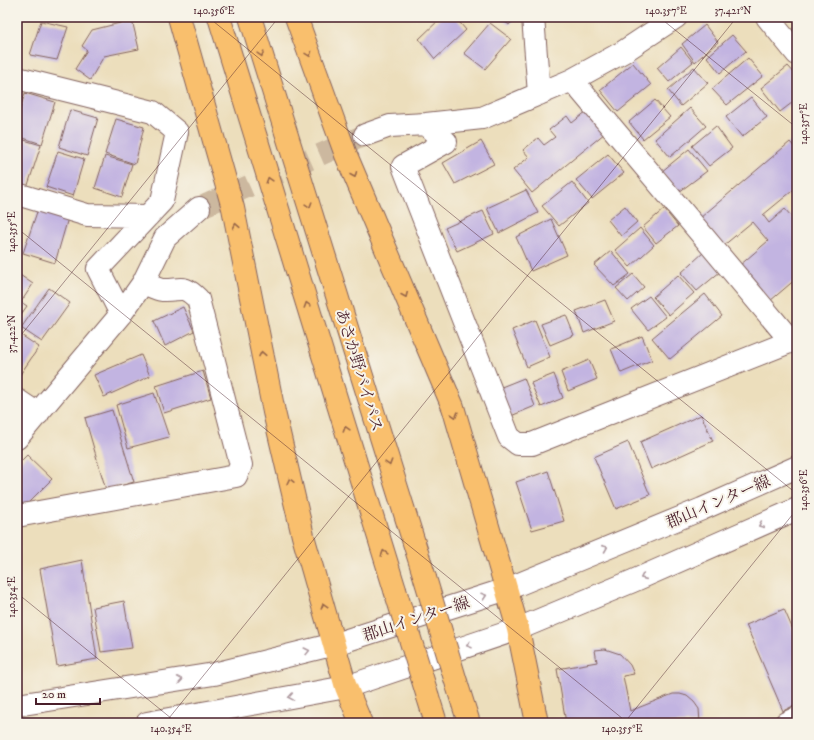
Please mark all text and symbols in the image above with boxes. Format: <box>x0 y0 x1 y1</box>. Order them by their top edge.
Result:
text: 140.356°E <box>193 5 235 17</box>
text: 140.357°E <box>645 5 687 17</box>
text: 37.421°N <box>714 5 752 17</box>
one-way arrow <box>304 50 313 57</box>
one-way arrow <box>257 51 265 58</box>
text: 140.357°E <box>798 103 810 145</box>
one-way arrow <box>350 172 358 179</box>
one-way arrow <box>265 177 274 184</box>
one-way arrow <box>304 201 312 208</box>
text: 140.355°E <box>6 211 18 253</box>
one-way arrow <box>233 223 241 229</box>
one-way arrow <box>401 292 409 299</box>
one-way arrow <box>304 301 312 308</box>
street label: あさか野バイパス <box>331 306 387 434</box>
text: 37.422°N <box>6 315 18 353</box>
one-way arrow <box>259 351 267 357</box>
one-way arrow <box>450 411 459 418</box>
one-way arrow <box>342 425 351 432</box>
one-way arrow <box>384 459 393 466</box>
text: 140.356°E <box>798 469 810 511</box>
street label: 郡山インター線 <box>663 471 774 533</box>
one-way arrow <box>286 478 294 484</box>
one-way arrow <box>758 520 766 528</box>
one-way arrow <box>602 545 609 553</box>
one-way arrow <box>380 550 389 557</box>
one-way arrow <box>639 573 646 581</box>
text: 140.354°E <box>6 576 18 618</box>
street label: 郡山インター線 <box>360 592 472 646</box>
one-way arrow <box>481 592 488 601</box>
one-way arrow <box>320 603 329 610</box>
one-way arrow <box>466 641 473 649</box>
one-way arrow <box>303 647 310 656</box>
one-way arrow <box>177 676 183 684</box>
scale bar <box>36 680 100 706</box>
text: 20 m <box>42 687 66 702</box>
one-way arrow <box>288 693 294 701</box>
text: 140.354°E <box>150 723 192 735</box>
text: 140.355°E <box>601 723 643 735</box>

